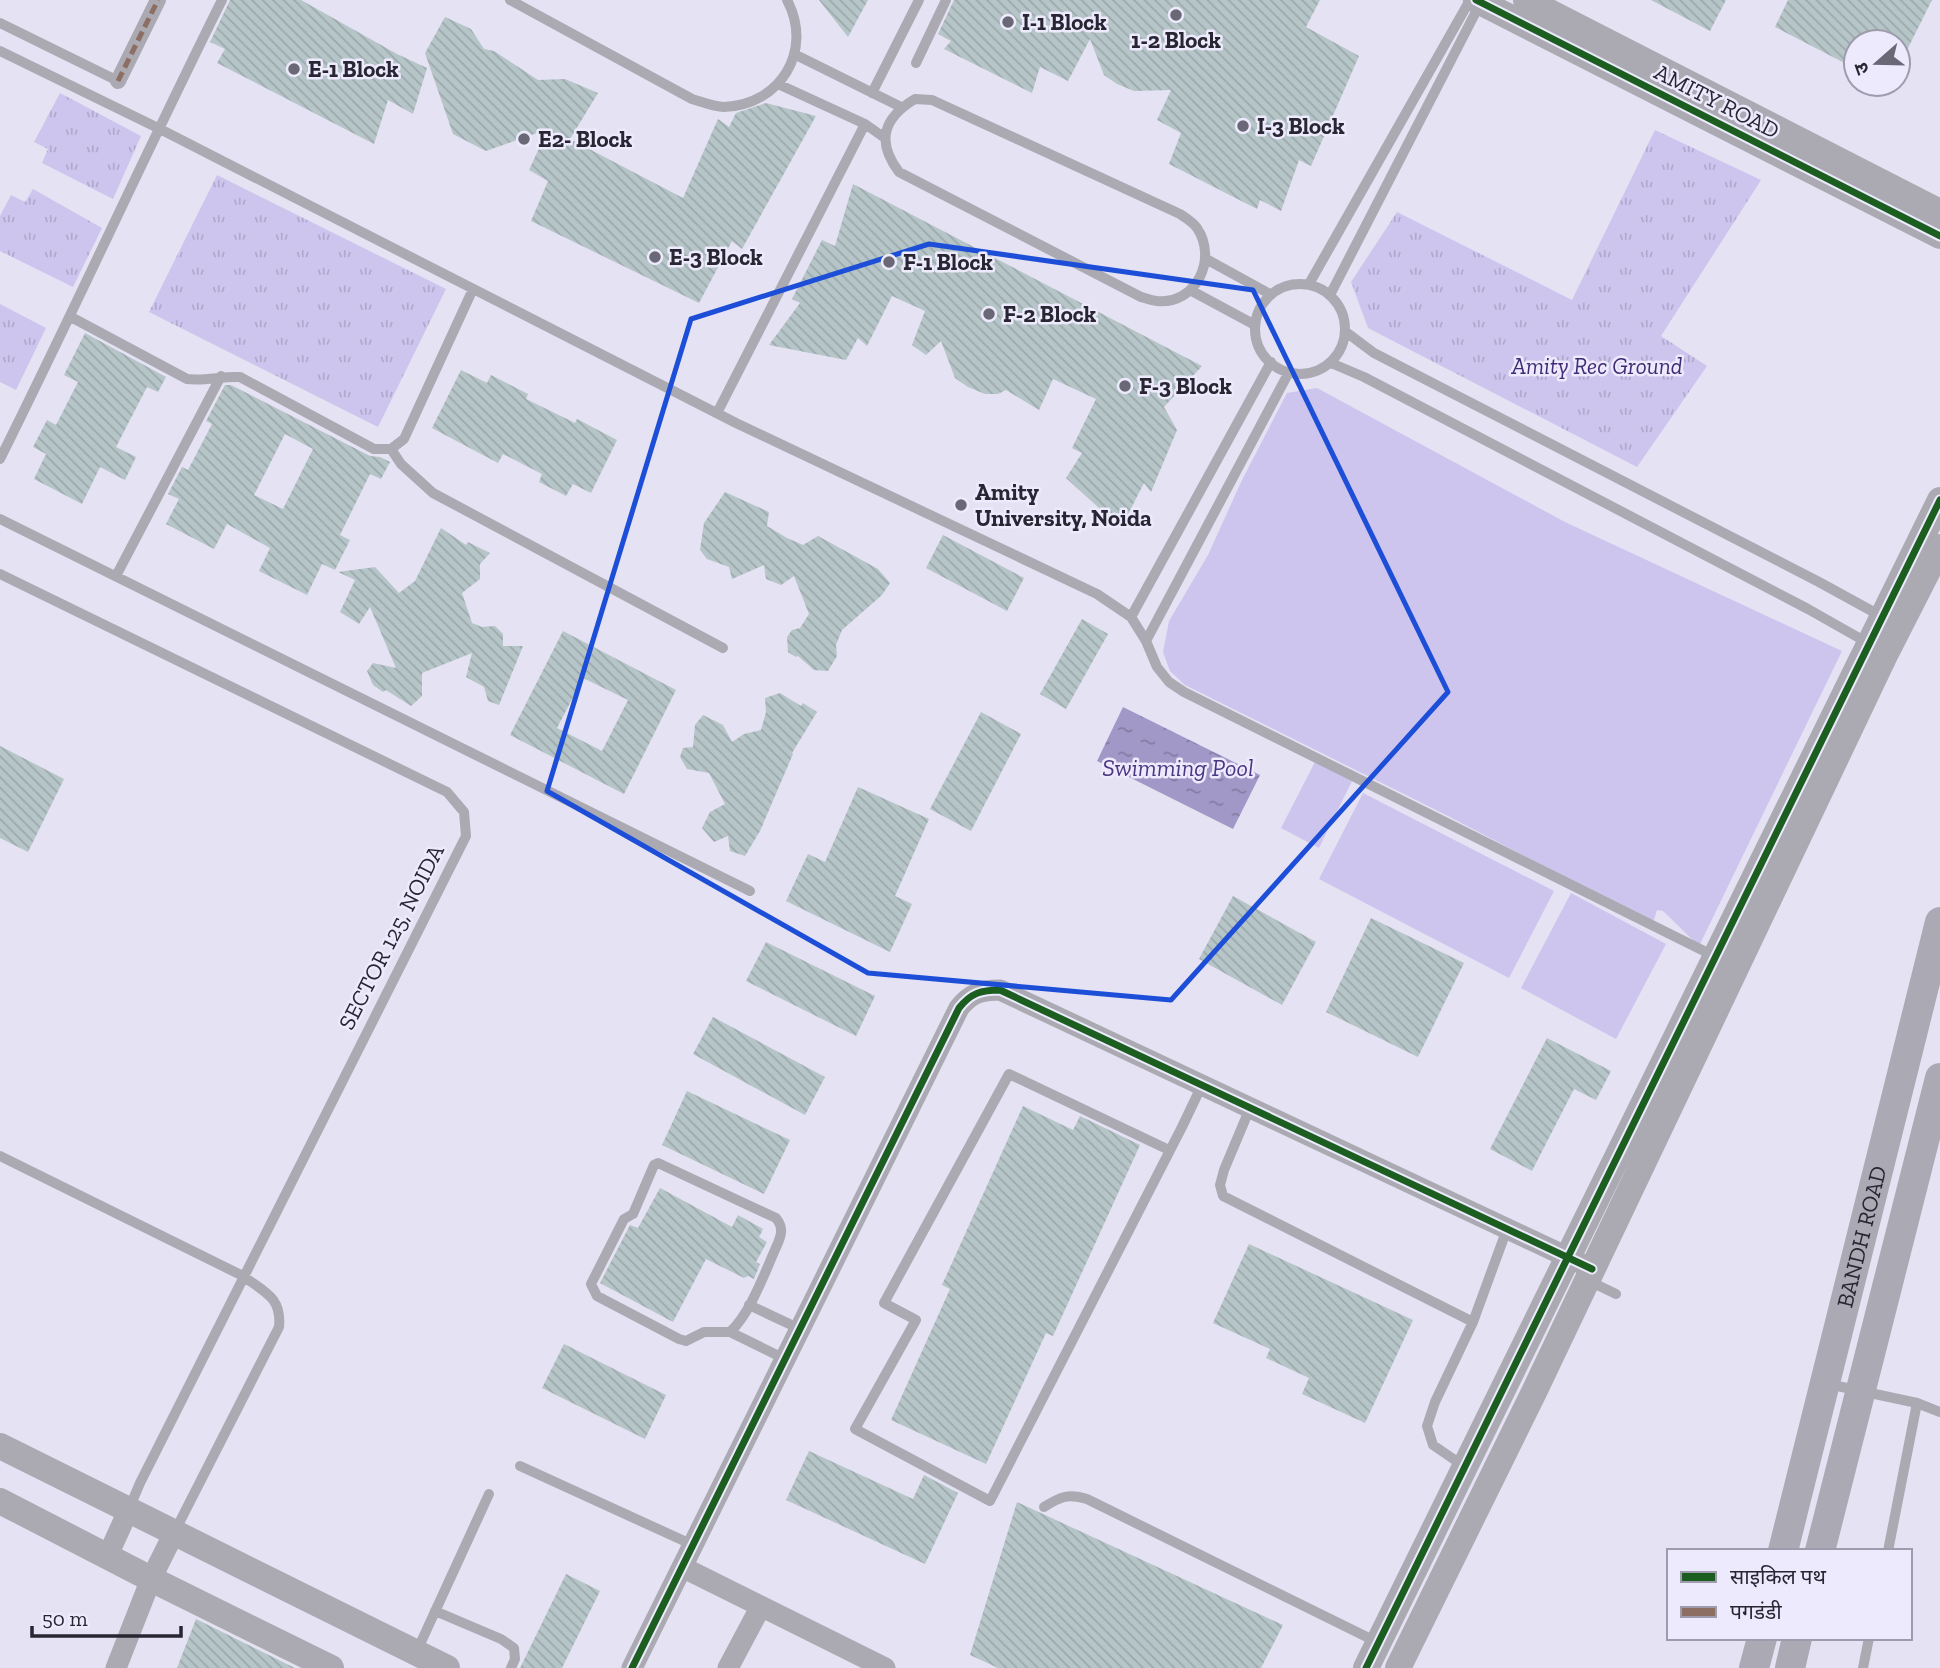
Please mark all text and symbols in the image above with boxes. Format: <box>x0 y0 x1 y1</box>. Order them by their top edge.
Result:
marker: 1-2 Block <box>1168 7 1184 23</box>
place label: I-1 Block <box>1022 8 1107 36</box>
marker: I-1 Block <box>1000 14 1016 30</box>
place label: 1-2 Block <box>1131 26 1221 54</box>
north arrow <box>1842 28 1912 98</box>
place label: E-1 Block <box>308 55 399 83</box>
street label: AMITY ROAD <box>1650 58 1784 144</box>
text: उ <box>1848 59 1874 78</box>
marker: E-1 Block <box>286 61 302 77</box>
place label: I-3 Block <box>1257 112 1345 140</box>
marker: I-3 Block <box>1235 118 1251 134</box>
place label: E2- Block <box>538 125 632 153</box>
marker: E2- Block <box>516 131 532 147</box>
place label: E-3 Block <box>669 243 763 271</box>
place label: F-1 Block <box>903 248 993 276</box>
marker: E-3 Block <box>647 249 663 265</box>
marker: F-1 Block <box>881 254 897 270</box>
place label: F-2 Block <box>1003 300 1097 328</box>
marker: F-2 Block <box>981 306 997 322</box>
park label: Amity Rec Ground <box>1511 352 1683 380</box>
place label: F-3 Block <box>1139 372 1232 400</box>
marker: F-3 Block <box>1117 378 1133 394</box>
place label: Amity University, Noida <box>975 478 1152 532</box>
marker: Amity University, Noida <box>953 497 969 513</box>
water label: Swimming Pool <box>1102 753 1254 782</box>
street label: SECTOR 125, NOIDA <box>332 839 450 1034</box>
street label: BANDH ROAD <box>1830 1163 1893 1310</box>
legend <box>1667 1549 1912 1640</box>
text: साइकिल पथ <box>1730 1564 1826 1589</box>
scale bar <box>32 1594 180 1638</box>
text: पगडंडी <box>1730 1599 1782 1624</box>
text: 50 m <box>42 1606 88 1631</box>

